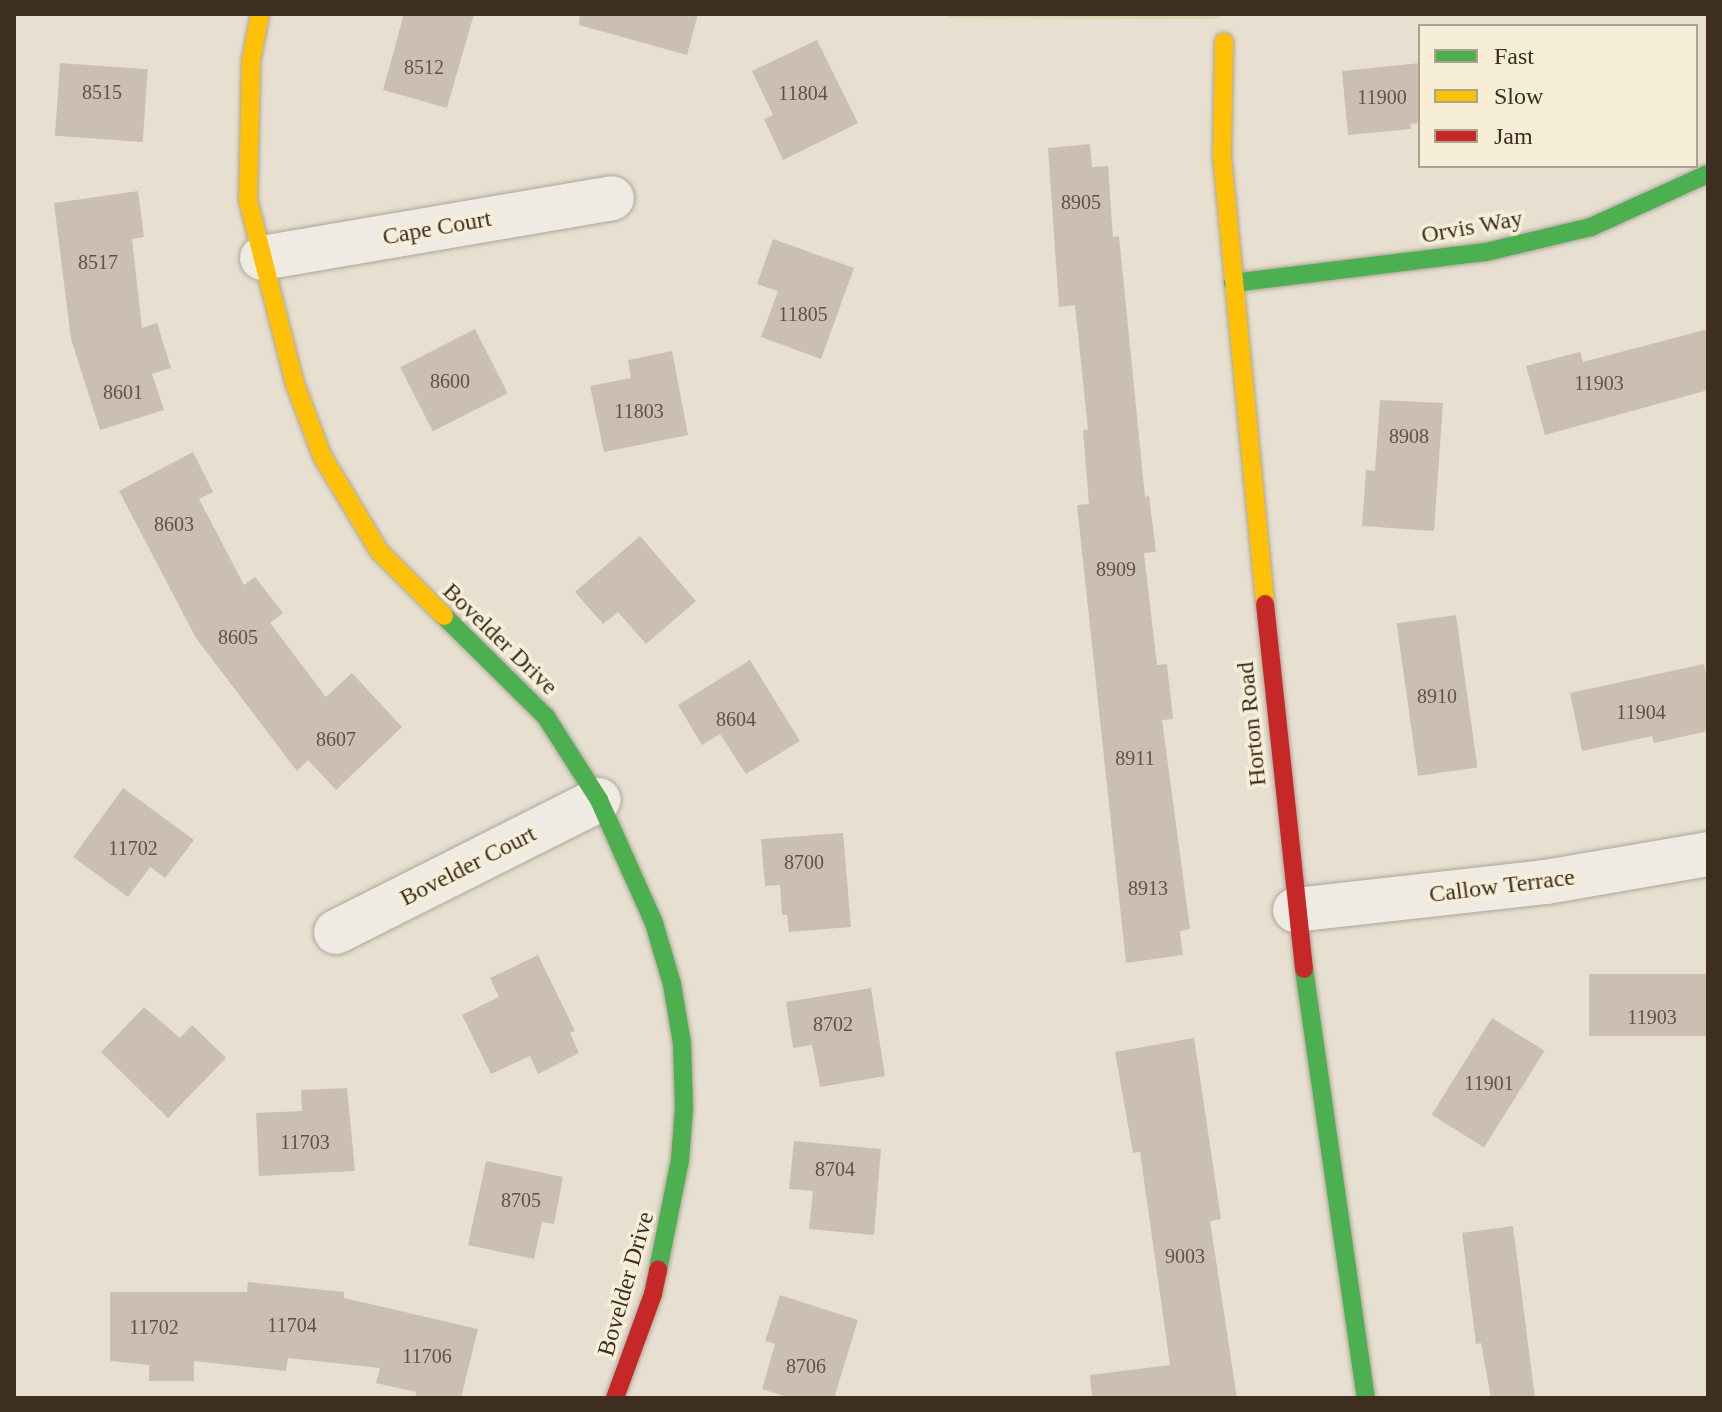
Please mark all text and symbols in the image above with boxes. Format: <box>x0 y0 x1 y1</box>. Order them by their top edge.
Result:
legend <box>1418 24 1698 168</box>
text: Fast <box>1494 43 1534 69</box>
house number: 8512 <box>404 55 444 79</box>
house number: 8515 <box>82 80 122 104</box>
house number: 11804 <box>778 81 828 105</box>
text: Slow <box>1494 83 1543 109</box>
house number: 11900 <box>1357 85 1407 109</box>
text: Jam <box>1494 123 1533 149</box>
house number: 8905 <box>1061 190 1101 214</box>
street label: Cape Court <box>380 204 494 252</box>
street label: Orvis Way <box>1419 204 1525 250</box>
house number: 8517 <box>78 250 118 274</box>
house number: 11805 <box>778 302 828 326</box>
house number: 8600 <box>430 369 470 393</box>
house number: 11903 <box>1574 371 1624 395</box>
house number: 8601 <box>103 380 143 404</box>
house number: 11803 <box>614 399 664 423</box>
house number: 8908 <box>1389 424 1429 448</box>
house number: 8603 <box>154 512 194 536</box>
house number: 8909 <box>1096 557 1136 581</box>
street label: Bovelder Drive <box>437 577 563 701</box>
house number: 8605 <box>218 625 258 649</box>
street label: Horton Road <box>1231 661 1273 787</box>
house number: 8910 <box>1417 684 1457 708</box>
house number: 11904 <box>1616 700 1666 724</box>
house number: 8604 <box>716 707 756 731</box>
house number: 8607 <box>316 727 356 751</box>
house number: 8911 <box>1115 746 1155 770</box>
street label: Bovelder Court <box>395 819 541 913</box>
house number: 11702 <box>108 836 158 860</box>
house number: 8700 <box>784 850 824 874</box>
street label: Callow Terrace <box>1427 863 1577 909</box>
house number: 8913 <box>1128 876 1168 900</box>
house number: 11903 <box>1627 1005 1677 1029</box>
house number: 8702 <box>813 1012 853 1036</box>
house number: 11901 <box>1464 1071 1514 1095</box>
house number: 11703 <box>280 1130 330 1154</box>
house number: 8704 <box>815 1157 855 1181</box>
house number: 8705 <box>501 1188 541 1212</box>
street label: Bovelder Drive <box>592 1209 660 1359</box>
house number: 9003 <box>1165 1244 1205 1268</box>
house number: 11704 <box>267 1313 317 1337</box>
house number: 11702 <box>129 1315 179 1339</box>
house number: 11706 <box>402 1344 452 1368</box>
house number: 8706 <box>786 1354 826 1378</box>

